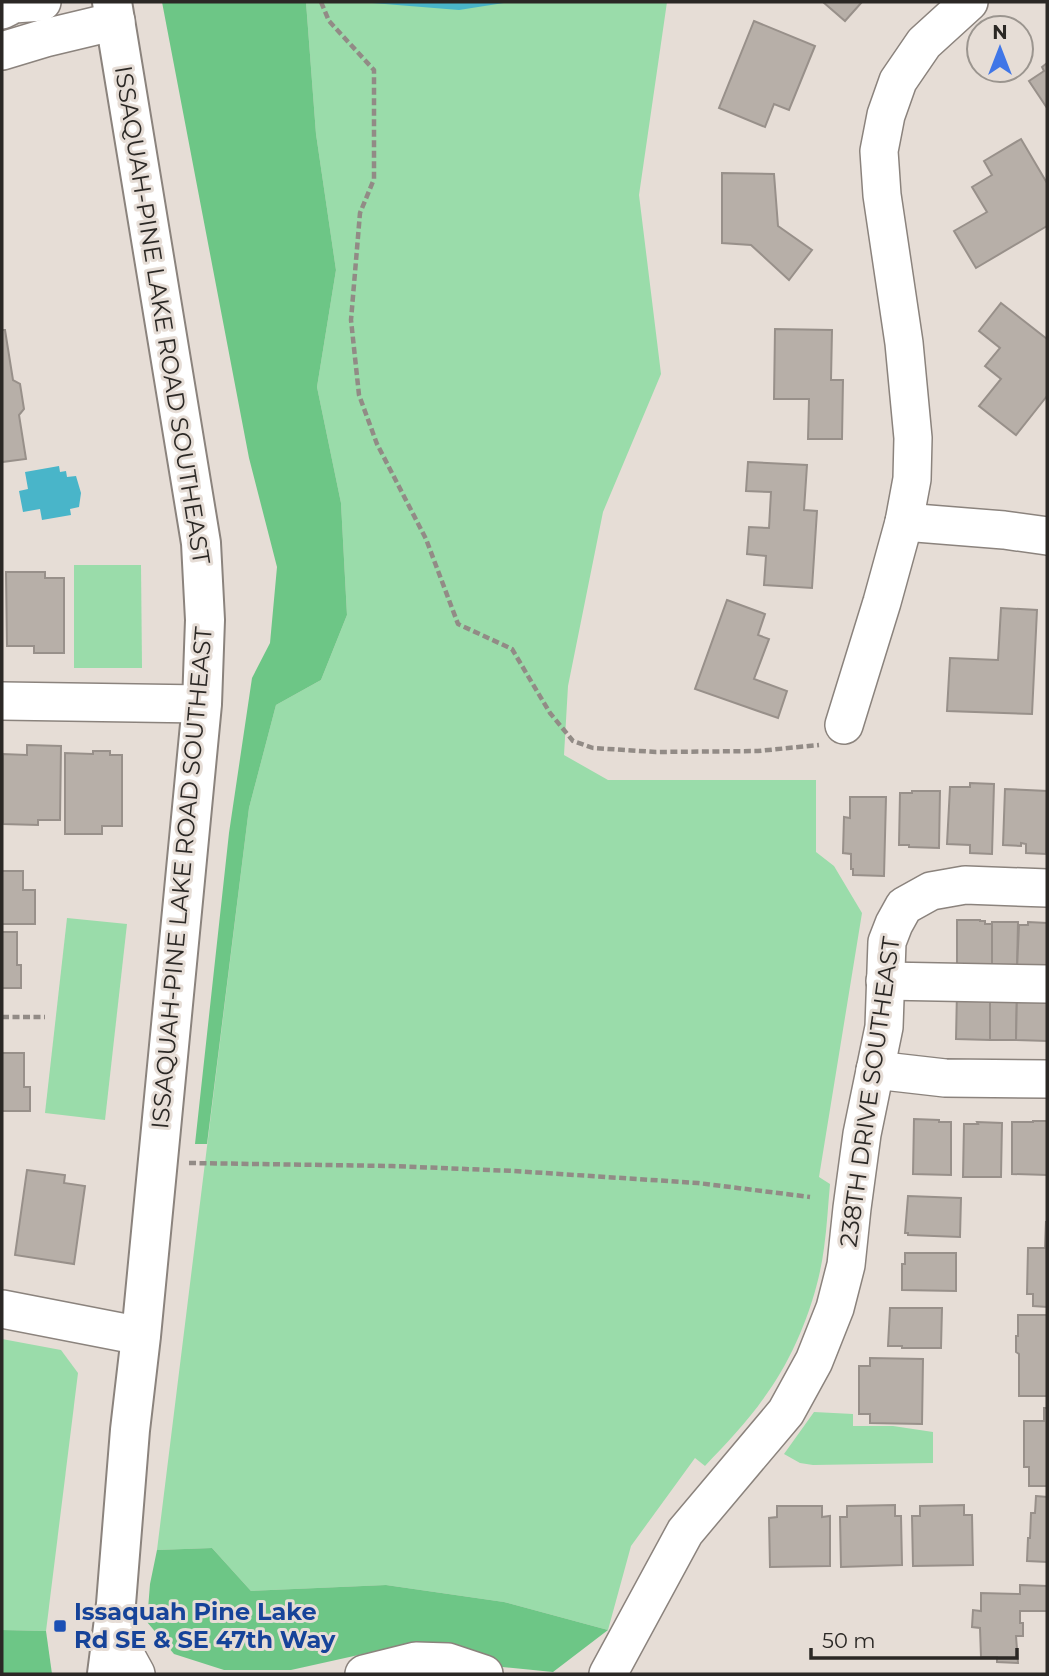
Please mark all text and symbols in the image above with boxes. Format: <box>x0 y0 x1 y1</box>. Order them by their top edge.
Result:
north arrow <box>965 14 1035 84</box>
text: N <box>992 21 1008 44</box>
street label: ISSAQUAH-PINE LAKE ROAD SOUTHEAST <box>109 64 216 566</box>
street label: ISSAQUAH-PINE LAKE ROAD SOUTHEAST <box>145 625 218 1130</box>
street label: 238TH DRIVE SOUTHEAST <box>833 935 906 1249</box>
place label: Issaquah Pine Lake Rd SE & SE 47th Way <box>74 1597 336 1654</box>
scale bar <box>811 1616 1018 1660</box>
marker: Issaquah Pine Lake Rd SE & SE 47th Way <box>52 1618 68 1634</box>
text: 50 m <box>822 1628 876 1653</box>

